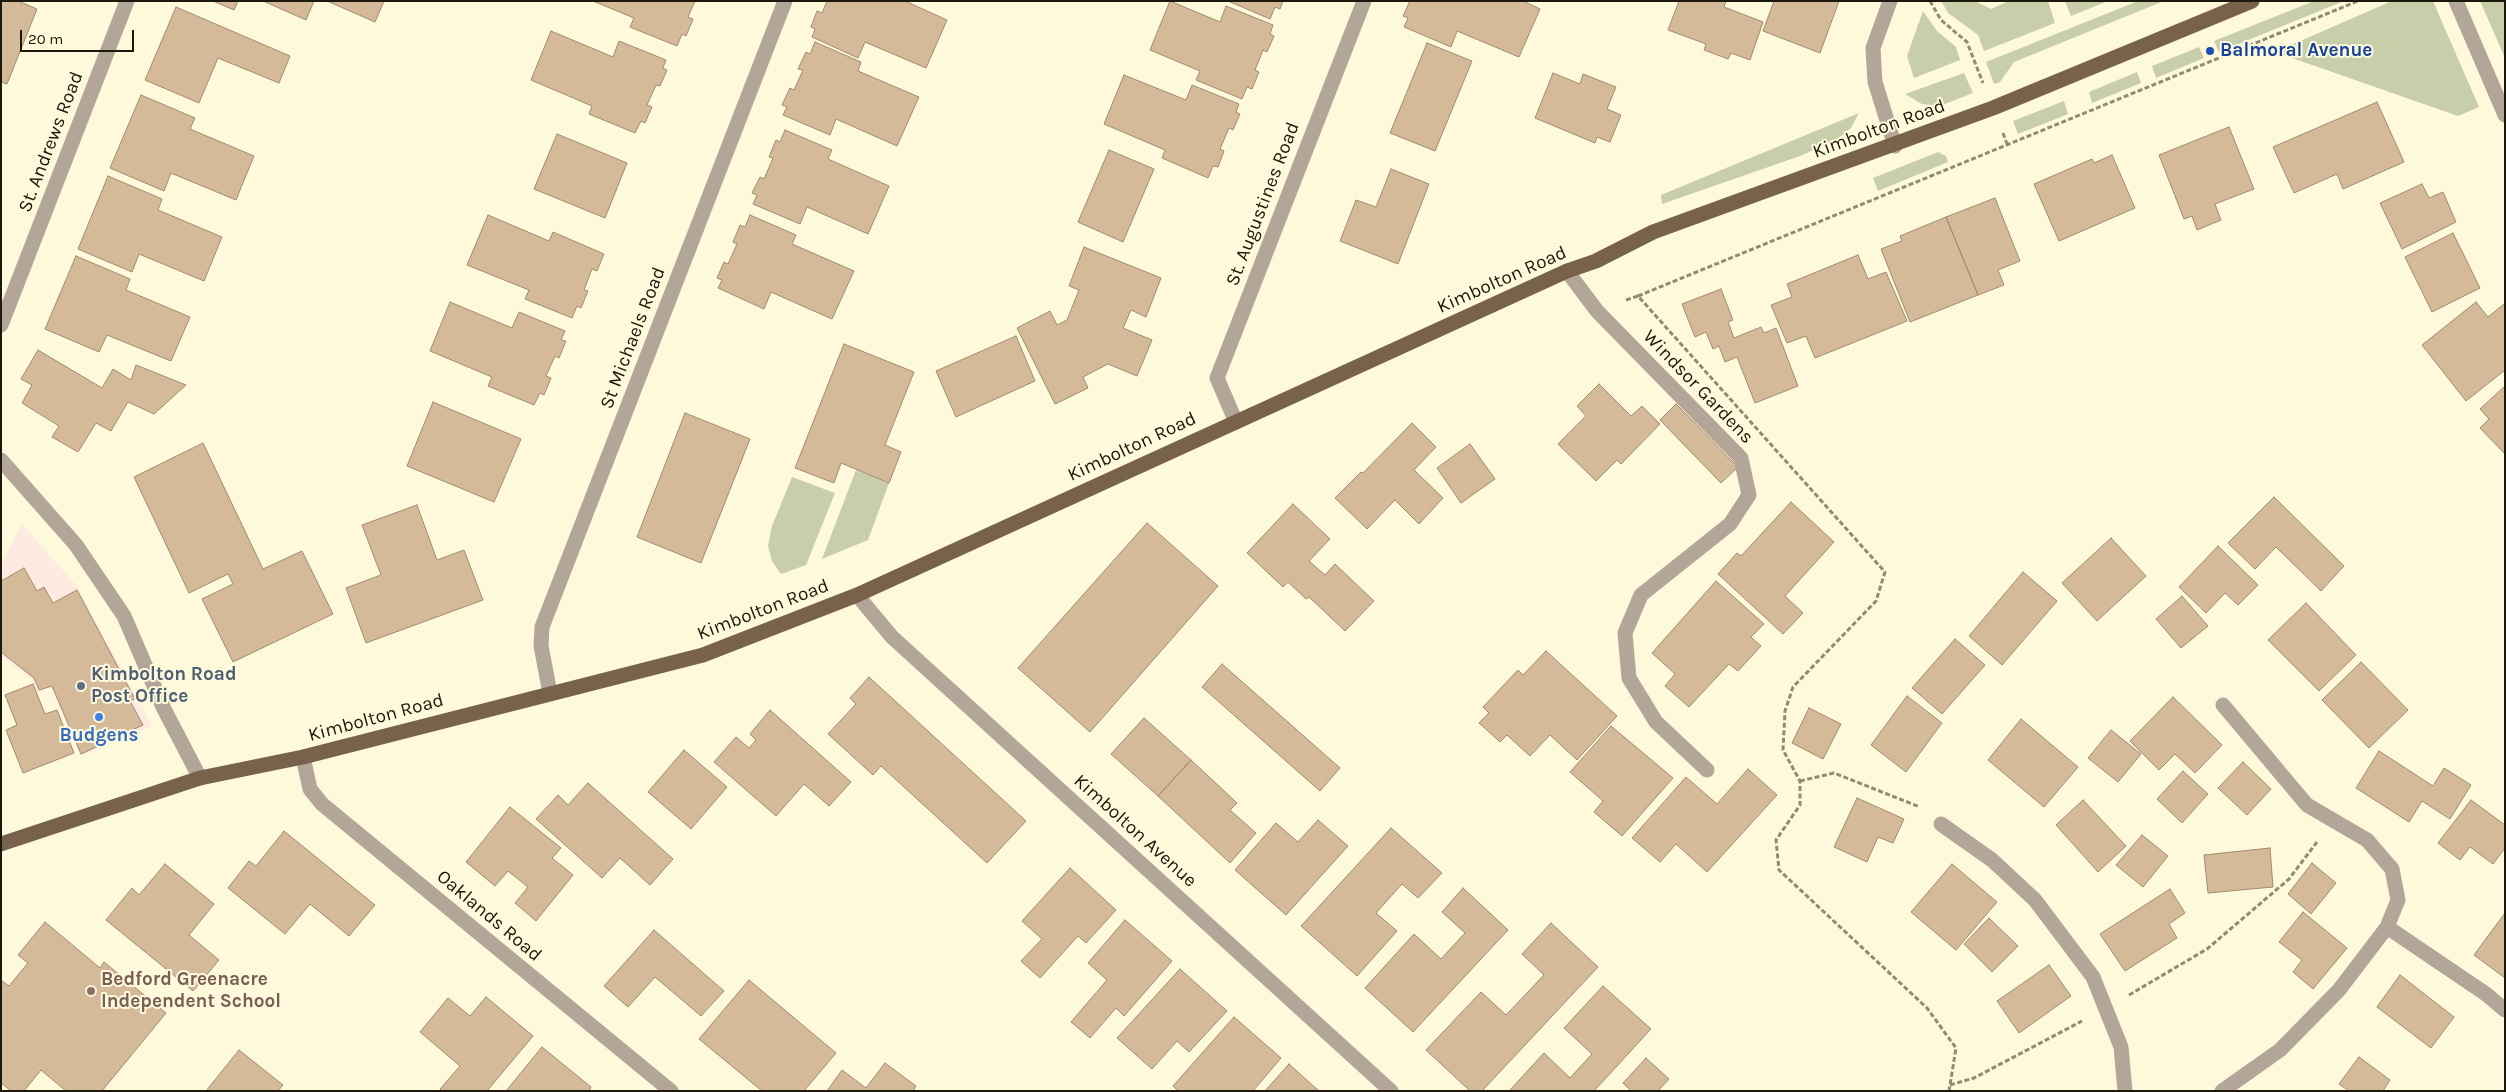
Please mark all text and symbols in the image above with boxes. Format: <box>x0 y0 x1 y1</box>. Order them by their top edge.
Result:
scale bar <box>22 20 136 52</box>
text: 20 m <box>28 30 63 48</box>
place label: Balmoral Avenue <box>2220 40 2372 62</box>
marker: Balmoral Avenue <box>2204 45 2216 57</box>
street label: St. Andrews Road <box>14 68 88 216</box>
street label: Kimbolton Road <box>1810 94 1948 164</box>
street label: St. Augustines Road <box>1221 119 1305 289</box>
street label: Kimbolton Road <box>1434 241 1570 319</box>
street label: St Michaels Road <box>595 264 671 412</box>
street label: Windsor Gardens <box>1638 325 1758 449</box>
street label: Kimbolton Road <box>1064 407 1200 487</box>
street label: Kimbolton Road <box>694 574 832 646</box>
place label: Kimbolton Road Post Office <box>91 664 237 708</box>
marker: Kimbolton Road Post Office <box>75 680 87 692</box>
street label: Kimbolton Road <box>306 689 446 747</box>
marker: Budgens <box>93 711 105 723</box>
place label: Budgens <box>60 725 138 747</box>
street label: Kimbolton Avenue <box>1069 770 1201 892</box>
street label: Oaklands Road <box>432 865 546 967</box>
place label: Bedford Greenacre Independent School <box>101 969 281 1013</box>
marker: Bedford Greenacre Independent School <box>85 985 97 997</box>

